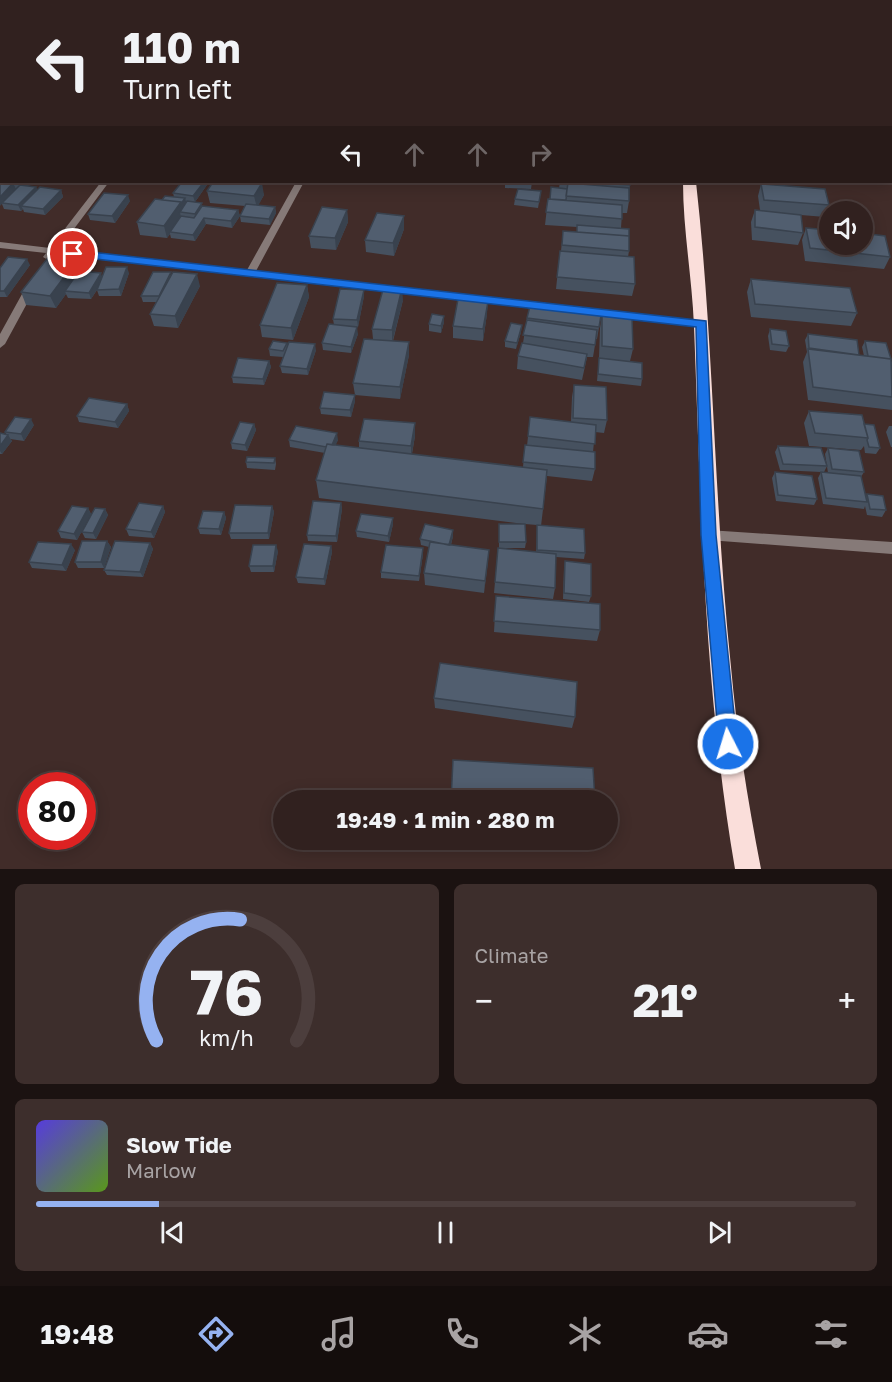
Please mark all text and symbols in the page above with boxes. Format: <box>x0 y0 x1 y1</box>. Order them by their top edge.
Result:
text: 110 m <box>123 22 241 72</box>
icon: left <box>24 24 102 102</box>
text: Turn left <box>123 73 232 105</box>
icon: left <box>335 138 368 171</box>
icon: ahead <box>398 138 431 171</box>
icon: ahead <box>461 138 494 171</box>
icon: right <box>524 138 557 171</box>
map controls <box>819 201 873 255</box>
button: sound <box>819 201 873 255</box>
pin <box>47 228 98 279</box>
icon: arrive <box>56 237 89 270</box>
position arrow <box>696 712 760 776</box>
speed limit sign: 80 <box>18 772 96 850</box>
text: 19:49 · 1 min · 280 m <box>336 806 555 833</box>
text: Climate <box>475 943 548 967</box>
text: 76 <box>190 954 264 1029</box>
text: 21° <box>633 973 698 1027</box>
text: − <box>475 981 493 1020</box>
text: + <box>838 981 856 1020</box>
text: km/h <box>199 1025 254 1051</box>
text: Slow Tide <box>126 1131 232 1158</box>
text: Marlow <box>126 1158 197 1182</box>
icon: previous <box>156 1216 189 1249</box>
icon: pause <box>429 1216 462 1249</box>
icon: next <box>703 1216 736 1249</box>
icon: directions <box>195 1313 237 1355</box>
icon: music <box>318 1313 360 1355</box>
icon: phone <box>441 1313 483 1355</box>
icon: climate <box>564 1313 606 1355</box>
icon: car <box>687 1313 729 1355</box>
icon: filters <box>810 1313 852 1355</box>
text: 19:48 <box>40 1318 114 1350</box>

